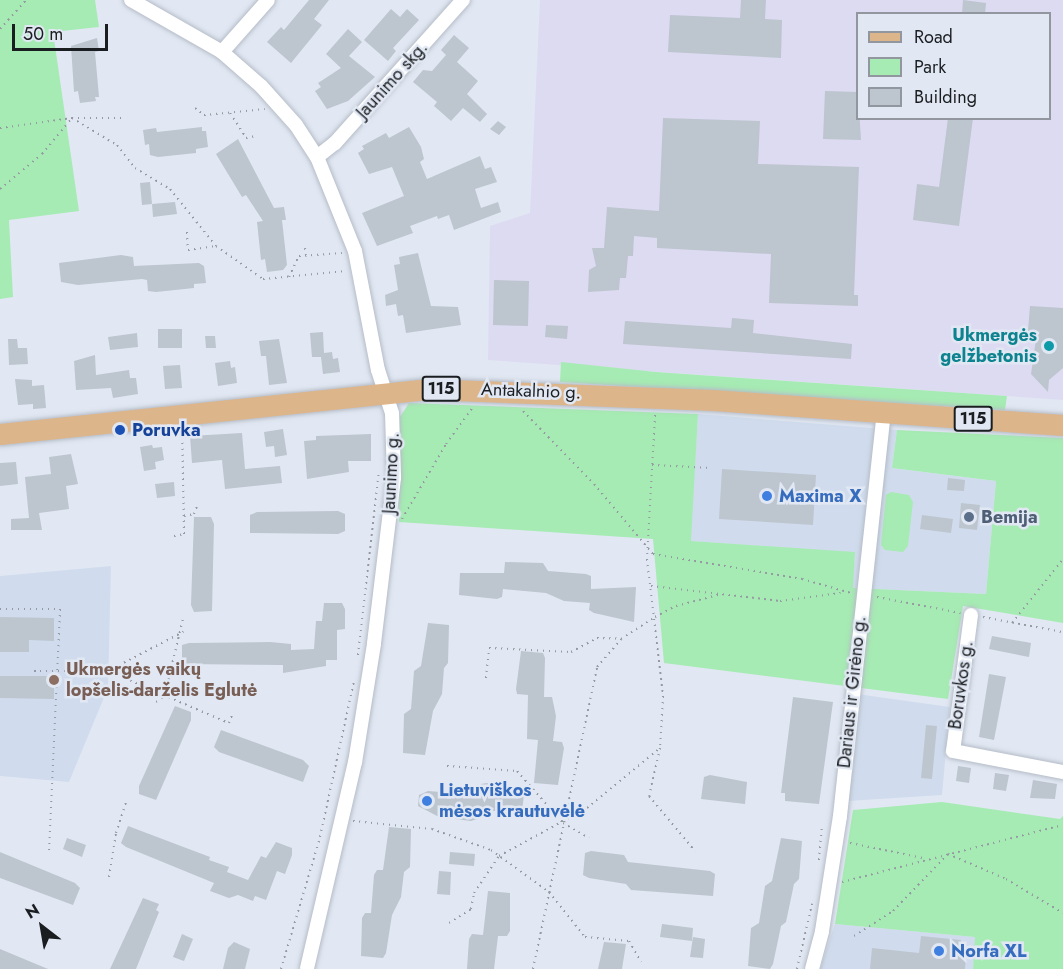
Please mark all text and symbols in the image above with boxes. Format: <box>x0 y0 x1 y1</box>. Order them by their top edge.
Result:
scale bar <box>15 12 111 50</box>
legend <box>856 12 1051 120</box>
text: 50 m <box>23 21 63 47</box>
text: Road <box>914 24 953 50</box>
street label: Jaunimo skg. <box>352 37 432 123</box>
text: Park <box>914 54 946 80</box>
text: Building <box>914 84 977 110</box>
place label: Ukmergės gelžbetonis <box>940 325 1037 368</box>
marker: Ukmergės gelžbetonis <box>1042 339 1056 353</box>
road number: 115 <box>422 376 460 402</box>
street label: Antakalnio g. <box>481 378 581 404</box>
road number: 115 <box>954 406 992 432</box>
place label: Poruvka <box>132 419 201 441</box>
marker: Poruvka <box>113 423 127 437</box>
street label: Jaunimo g. <box>378 432 404 514</box>
place label: Maxima X <box>779 485 861 507</box>
marker: Maxima X <box>760 489 774 503</box>
place label: Bemija <box>981 506 1038 528</box>
marker: Bemija <box>962 510 976 524</box>
street label: Dariaus ir Girėno g. <box>833 615 871 769</box>
street label: Boruvkos g. <box>944 639 978 731</box>
place label: Ukmergės vaikų lopšelis-darželis Eglutė <box>66 659 257 702</box>
marker: Ukmergės vaikų lopšelis-darželis Eglutė <box>47 673 61 687</box>
place label: Lietuviškos mėsos krautuvėlė <box>439 780 585 822</box>
marker: Lietuviškos mėsos krautuvėlė <box>420 794 434 808</box>
north arrow <box>12 897 72 957</box>
text: N <box>21 898 44 924</box>
place label: Norfa XL <box>951 940 1026 962</box>
marker: Norfa XL <box>932 944 946 958</box>

